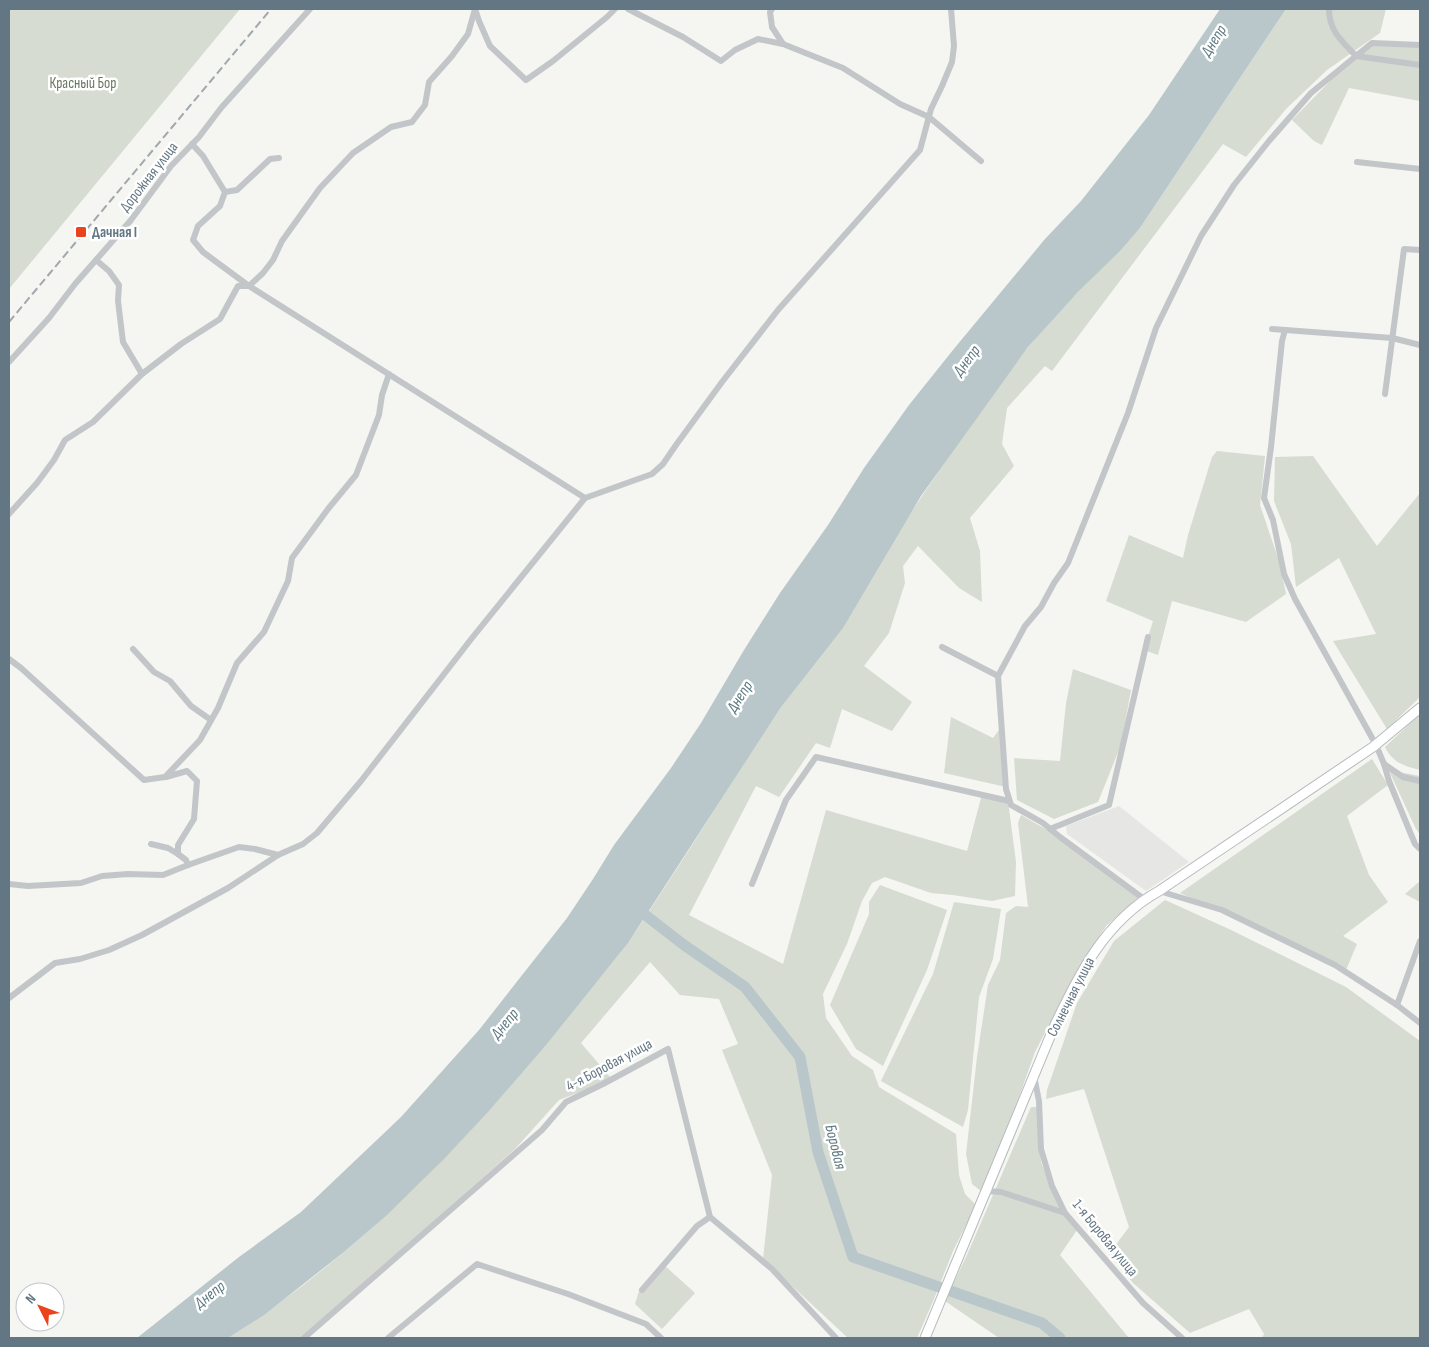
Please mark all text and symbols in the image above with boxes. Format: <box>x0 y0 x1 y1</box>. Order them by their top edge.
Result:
water label: Днепр <box>1197 21 1231 61</box>
park label: Красный Бор <box>49 74 117 93</box>
street label: Дорожная улица <box>116 138 182 216</box>
place label: Дачная I <box>92 223 137 242</box>
marker: Дачная I <box>74 225 88 239</box>
water label: Днепр <box>949 341 985 381</box>
water label: Днепр <box>722 677 757 717</box>
street label: Солнечная улица <box>1043 954 1099 1040</box>
water label: Днепр <box>486 1005 523 1044</box>
street label: 4-я Боровая улица <box>563 1034 656 1096</box>
water label: Боровая <box>820 1123 850 1172</box>
street label: 1-я Боровая улица <box>1068 1196 1142 1281</box>
water label: Днепр <box>190 1277 229 1313</box>
north arrow <box>15 1282 65 1332</box>
text: N <box>22 1290 40 1307</box>

